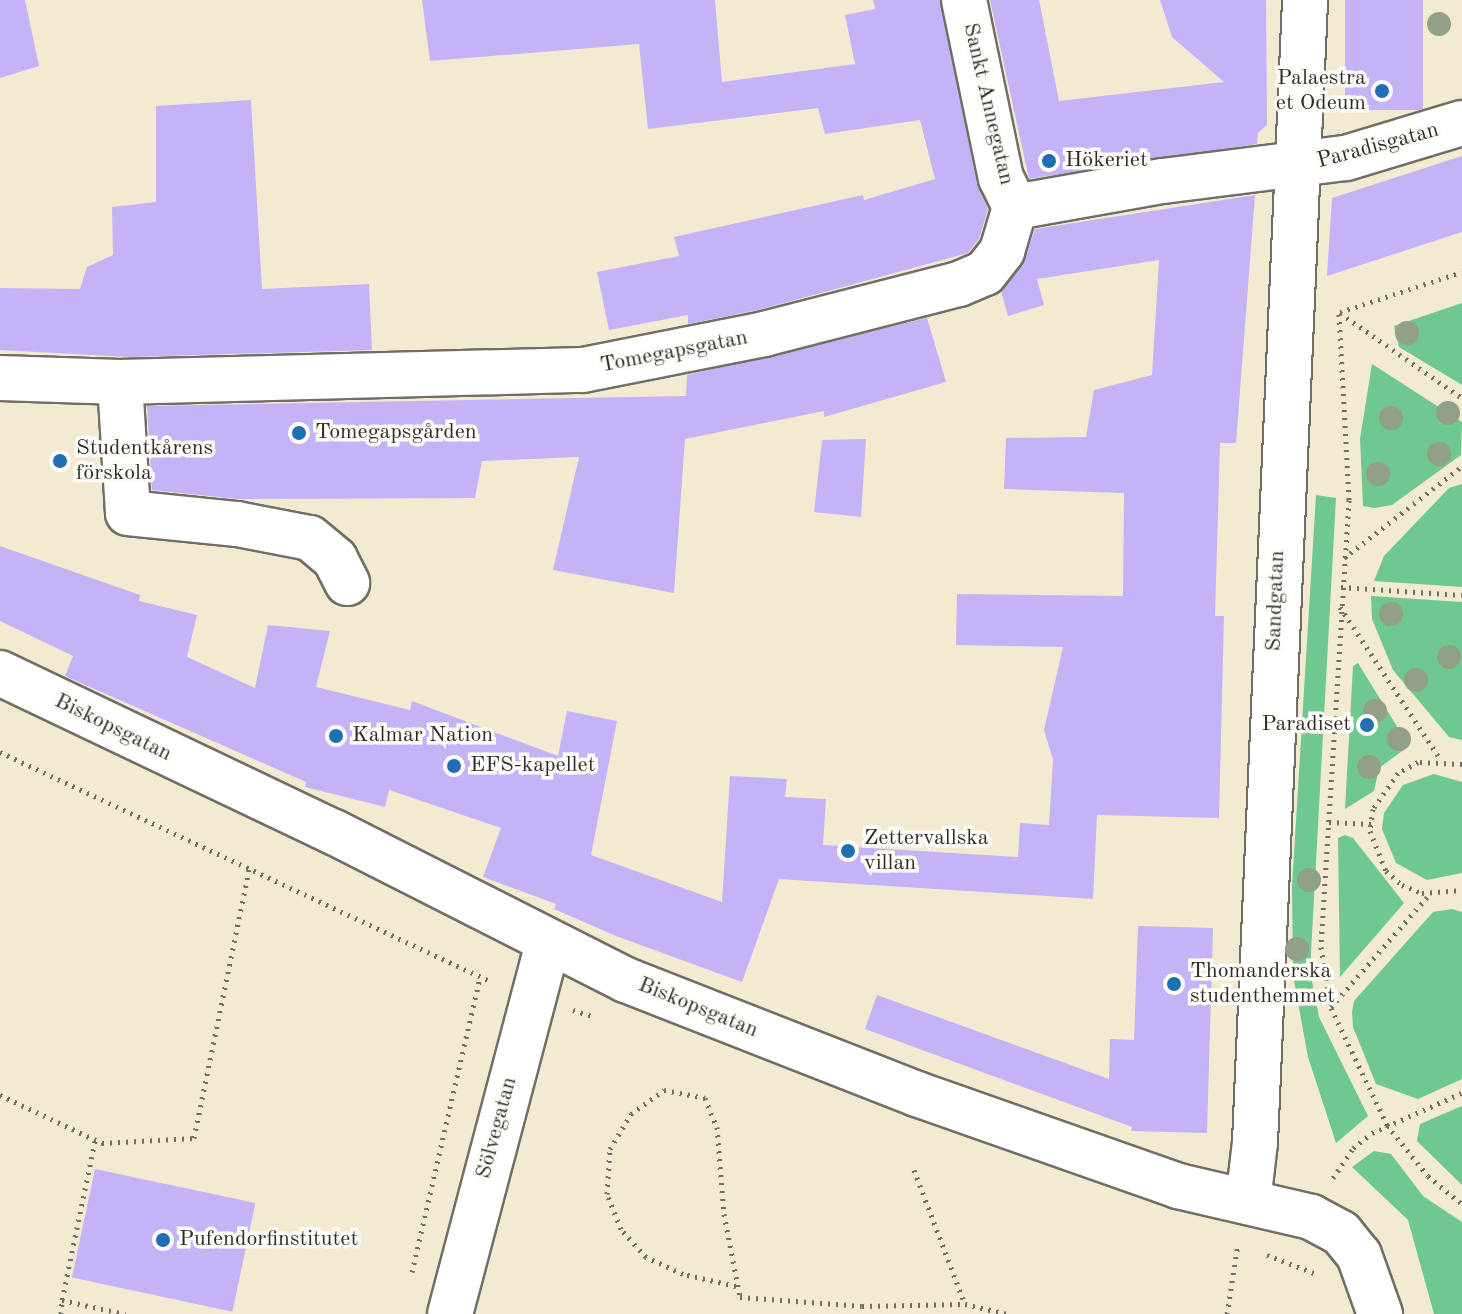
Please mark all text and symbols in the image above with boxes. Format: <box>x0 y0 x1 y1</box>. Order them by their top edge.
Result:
street label: Sankt Annegatan <box>957 20 1019 188</box>
place label: Palaestra et Odeum <box>1276 65 1366 116</box>
marker: Palaestra et Odeum <box>1373 82 1391 100</box>
street label: Paradisgatan <box>1314 117 1442 175</box>
place label: Hökeriet <box>1065 148 1148 174</box>
marker: Hökeriet <box>1040 152 1058 170</box>
street label: Tomegapsgatan <box>598 325 750 379</box>
place label: Tomegapsgården <box>315 420 477 446</box>
marker: Tomegapsgården <box>290 424 308 442</box>
place label: Studentkårens förskola <box>76 435 213 486</box>
marker: Studentkårens förskola <box>51 452 69 470</box>
street label: Sandgatan <box>1261 550 1291 652</box>
street label: Biskopsgatan <box>50 688 176 768</box>
place label: Paradiset <box>1261 712 1351 738</box>
marker: Paradiset <box>1358 716 1376 734</box>
place label: Kalmar Nation <box>352 723 493 749</box>
marker: Kalmar Nation <box>327 727 345 745</box>
place label: EFS-kapellet <box>470 753 595 779</box>
marker: EFS-kapellet <box>445 757 463 775</box>
place label: Zettervallska villan <box>864 825 989 876</box>
marker: Zettervallska villan <box>839 842 857 860</box>
place label: Thomanderska studenthemmet <box>1190 958 1335 1010</box>
street label: Biskopsgatan <box>634 972 762 1044</box>
marker: Thomanderska studenthemmet <box>1165 975 1183 993</box>
street label: Sölvegatan <box>471 1074 523 1182</box>
place label: Pufendorfinstitutet <box>179 1227 358 1253</box>
marker: Pufendorfinstitutet <box>154 1231 172 1249</box>

